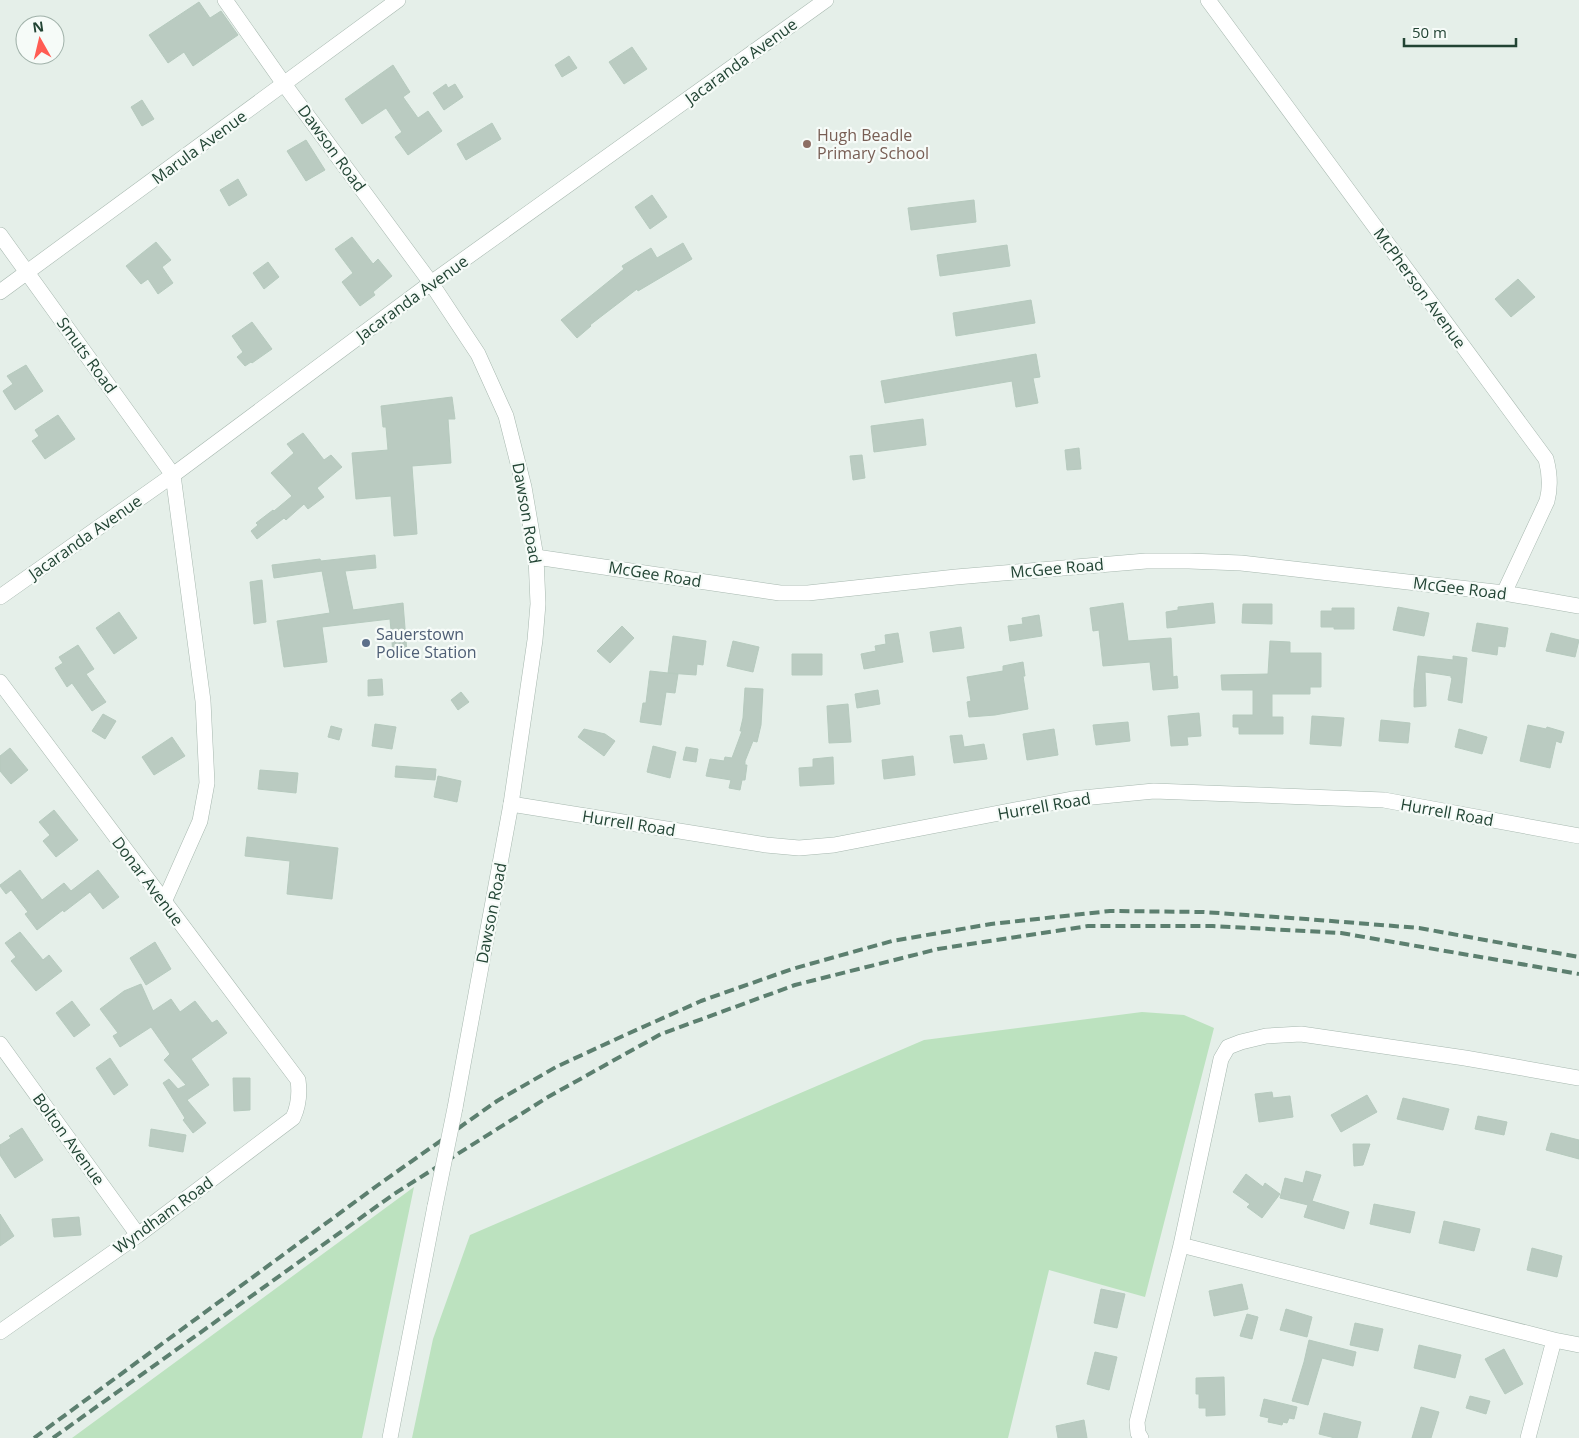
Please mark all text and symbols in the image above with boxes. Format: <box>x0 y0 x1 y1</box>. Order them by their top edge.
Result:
street label: Jacaranda Avenue <box>679 13 801 110</box>
north arrow <box>15 15 65 65</box>
scale bar <box>1404 15 1516 47</box>
text: N <box>31 16 45 37</box>
text: 50 m <box>1412 22 1447 42</box>
street label: Dawson Road <box>293 100 371 196</box>
street label: Marula Avenue <box>147 105 251 189</box>
place label: Hugh Beadle Primary School <box>817 124 929 164</box>
marker: Hugh Beadle Primary School <box>801 138 813 150</box>
street label: McPherson Avenue <box>1369 223 1471 353</box>
street label: Jacaranda Avenue <box>350 250 472 347</box>
street label: Smuts Road <box>52 313 122 397</box>
street label: Dawson Road <box>507 461 547 565</box>
street label: Jacaranda Avenue <box>22 490 146 585</box>
street label: McGee Road <box>1009 553 1105 583</box>
street label: McGee Road <box>607 556 703 592</box>
street label: McGee Road <box>1412 571 1508 605</box>
place label: Sauerstown Police Station <box>376 623 477 663</box>
marker: Sauerstown Police Station <box>360 637 372 649</box>
street label: Hurrell Road <box>996 787 1092 825</box>
street label: Hurrell Road <box>1399 793 1495 831</box>
street label: Hurrell Road <box>581 805 677 841</box>
street label: Donar Avenue <box>107 832 189 930</box>
street label: Dawson Road <box>470 861 512 965</box>
street label: Bolton Avenue <box>28 1088 110 1190</box>
street label: Wyndham Road <box>109 1171 217 1259</box>

